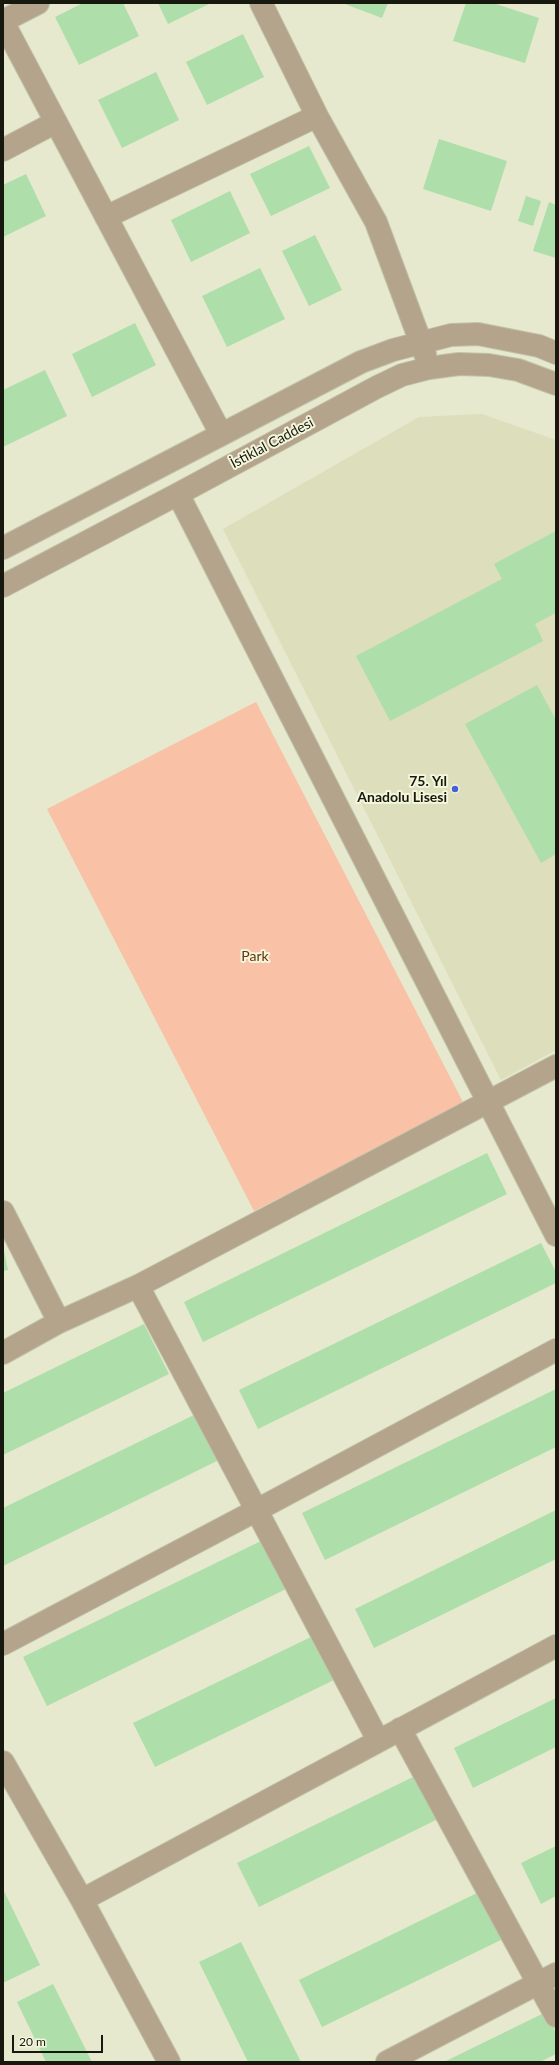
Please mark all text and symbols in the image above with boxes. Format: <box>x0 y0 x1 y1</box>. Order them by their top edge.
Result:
street label: İstiklal Caddesi <box>228 414 316 472</box>
place label: 75. Yıl Anadolu Lisesi <box>357 773 447 806</box>
marker: 75. Yıl Anadolu Lisesi <box>450 784 460 794</box>
park label: Park <box>241 948 269 964</box>
scale bar <box>14 2027 105 2053</box>
text: 20 m <box>19 2034 46 2049</box>

